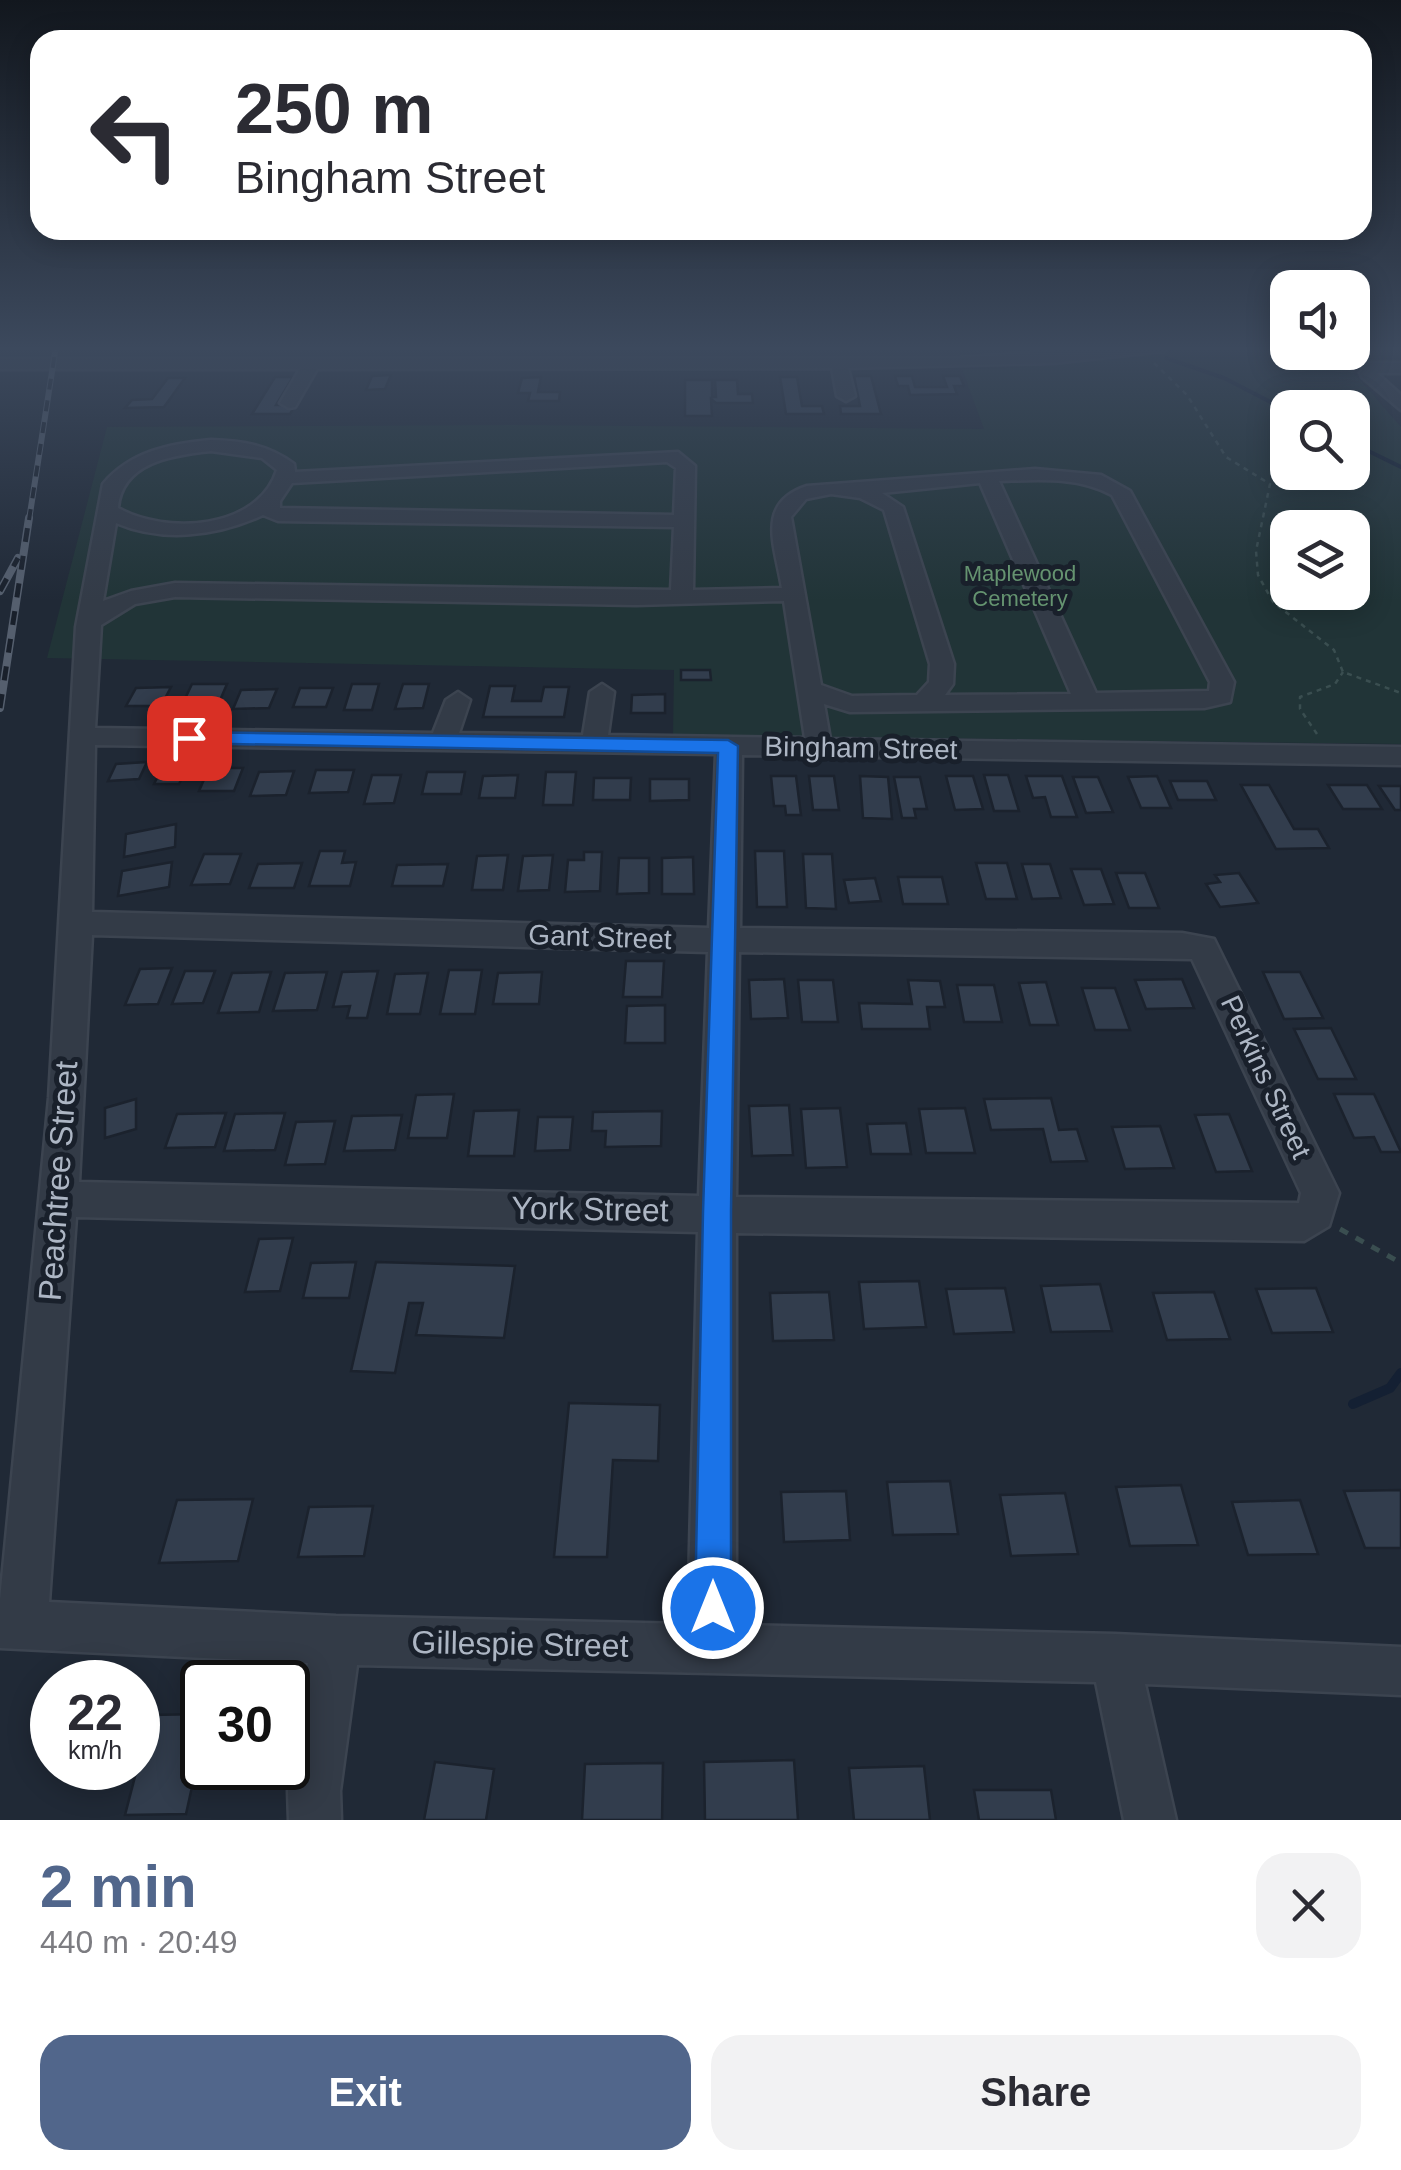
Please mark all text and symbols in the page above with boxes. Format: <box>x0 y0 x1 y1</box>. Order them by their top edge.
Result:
icon: left <box>70 70 200 200</box>
text: 250 m <box>235 70 433 148</box>
text: Bingham Street <box>235 152 545 203</box>
map controls <box>1270 270 1370 610</box>
button: sound <box>1270 270 1370 370</box>
button: search <box>1270 390 1370 490</box>
button: layers <box>1270 510 1370 610</box>
park label: Maplewood Cemetery <box>964 561 1076 611</box>
pin <box>147 696 232 781</box>
icon: arrive <box>162 711 217 766</box>
street label: Bingham Street <box>764 731 958 765</box>
street label: Gant Street <box>528 919 672 955</box>
street label: Perkins Street <box>1215 991 1317 1163</box>
street label: Peachtree Street <box>32 1060 84 1302</box>
street label: York Street <box>511 1190 669 1228</box>
position arrow <box>661 1556 765 1660</box>
street label: Gillespie Street <box>411 1624 629 1664</box>
speed limit sign: 30 <box>180 1660 310 1790</box>
text: 22 <box>67 1685 123 1741</box>
text: km/h <box>68 1736 122 1764</box>
text: 2 min <box>40 1853 197 1920</box>
button: close <box>1256 1853 1361 1958</box>
text: 440 m · 20:49 <box>40 1924 237 1960</box>
button: Exit <box>40 2035 691 2150</box>
button: Share <box>711 2035 1361 2150</box>

